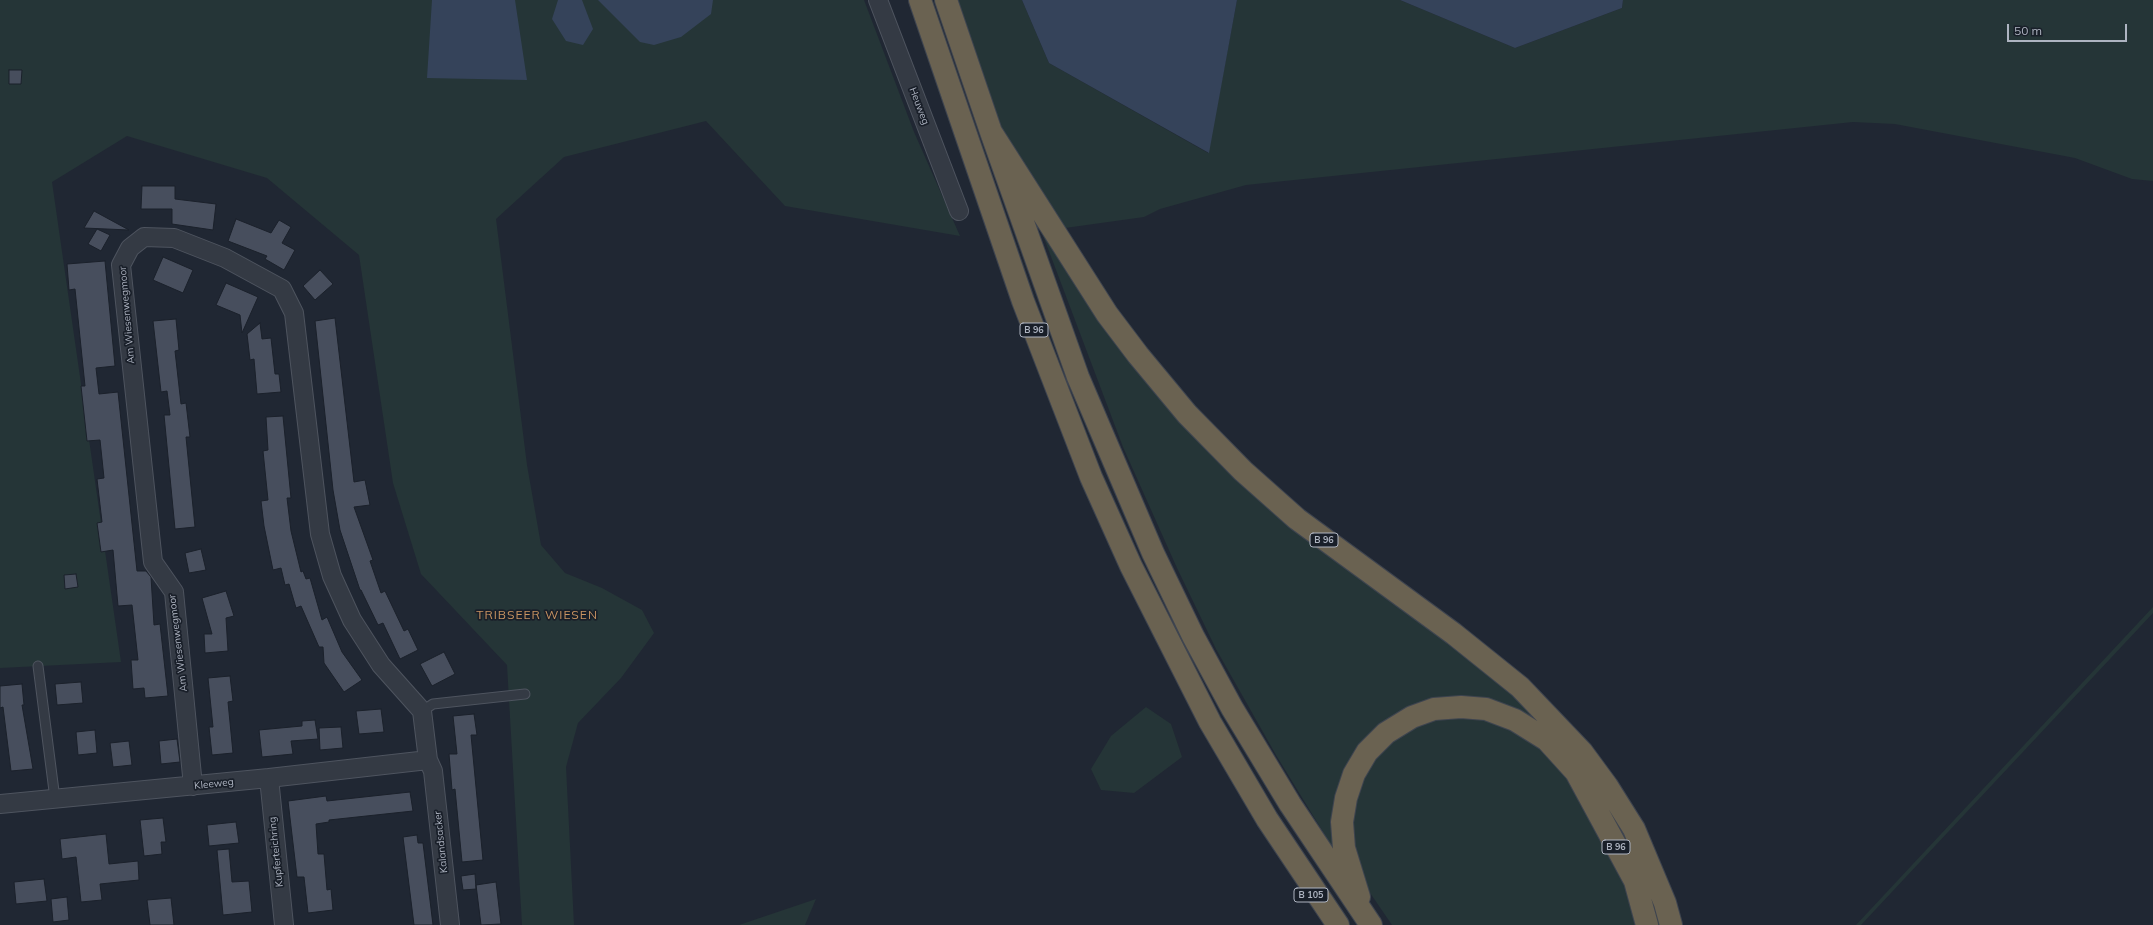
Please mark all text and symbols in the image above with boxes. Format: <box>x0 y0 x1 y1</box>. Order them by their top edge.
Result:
scale bar <box>2009 16 2129 42</box>
text: 50 m <box>2014 23 2042 38</box>
street label: Heuweg <box>906 86 932 126</box>
street label: Am Wiesenwegmoor <box>117 266 137 364</box>
road number: B 96 <box>1020 323 1048 337</box>
road number: B 96 <box>1310 533 1338 547</box>
street label: Am Wiesenwegmoor <box>166 594 190 692</box>
district label: TRIBSEER WIESEN <box>476 608 598 622</box>
street label: Kleeweg <box>194 776 234 792</box>
street label: Kalandsacker <box>432 810 450 874</box>
street label: Kupferteichring <box>266 816 286 888</box>
road number: B 96 <box>1602 840 1630 854</box>
road number: B 105 <box>1294 888 1328 902</box>

